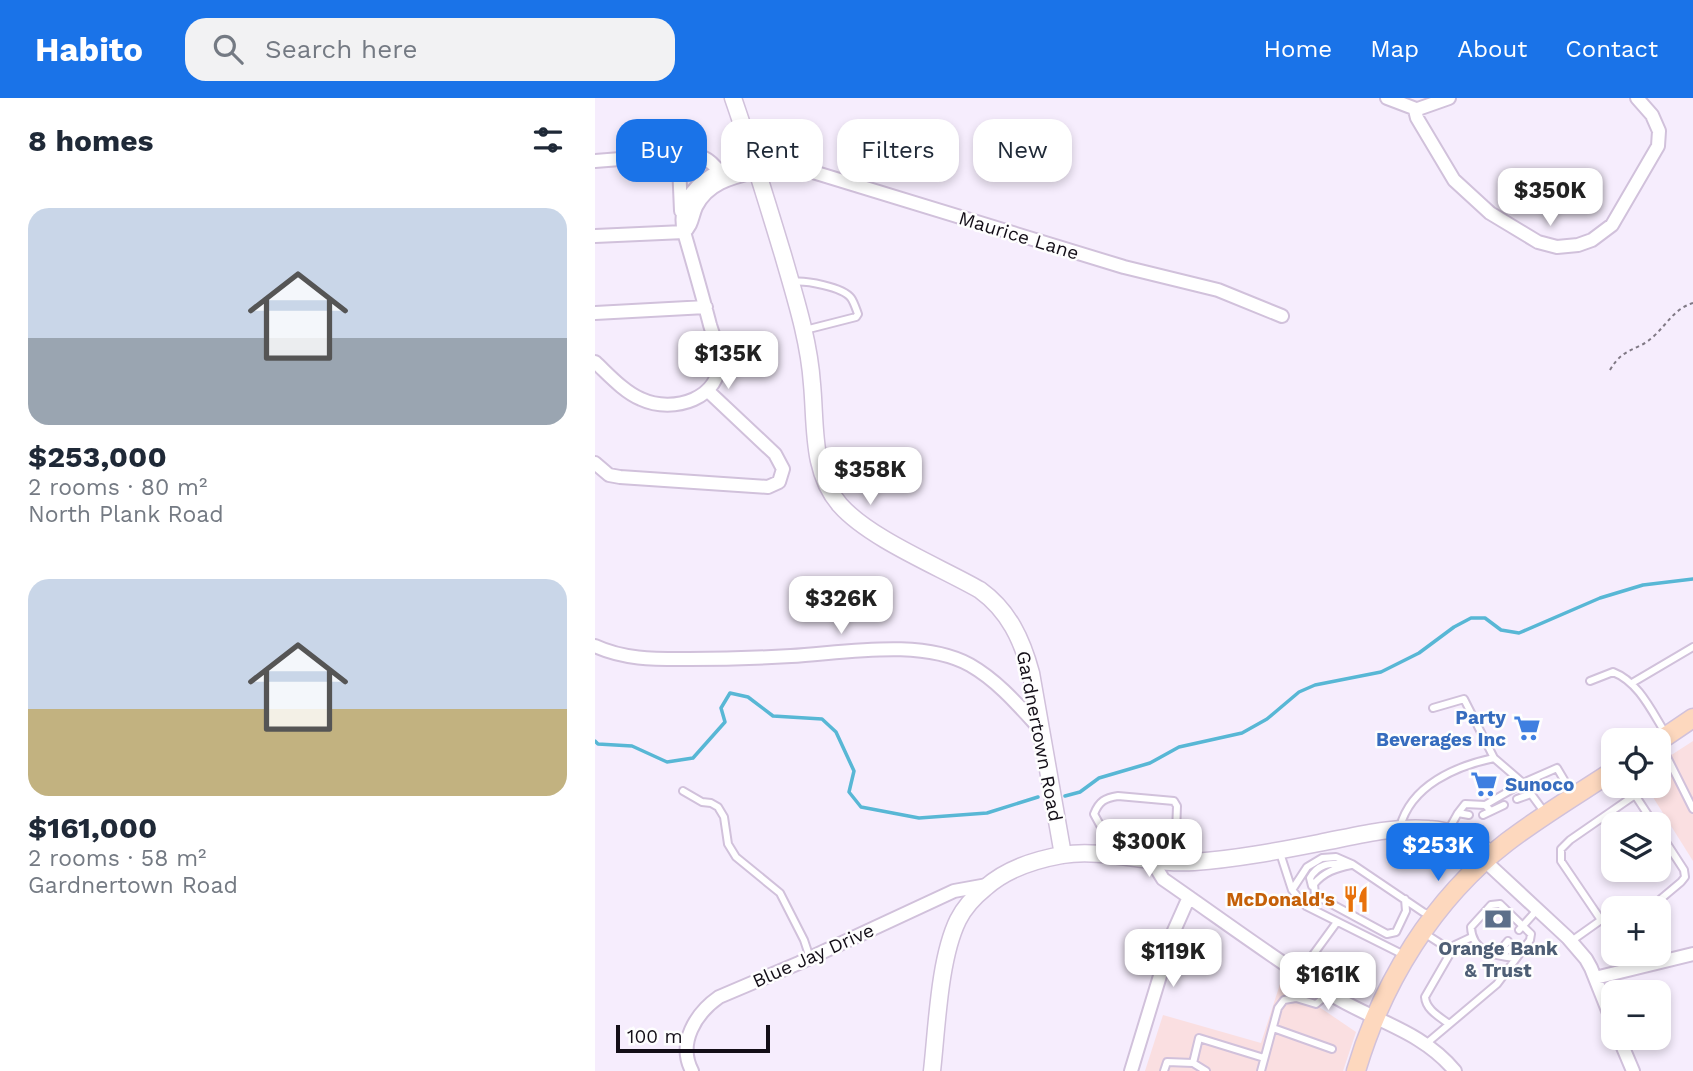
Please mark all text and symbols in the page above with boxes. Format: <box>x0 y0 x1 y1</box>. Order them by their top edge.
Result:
search box <box>185 18 675 81</box>
text: Habito <box>35 30 143 69</box>
icon: search <box>209 30 247 68</box>
text: Search here <box>265 34 417 64</box>
text: Home <box>1264 35 1332 63</box>
text: Map <box>1370 35 1419 63</box>
text: About <box>1457 35 1527 63</box>
text: Contact <box>1565 35 1658 63</box>
chip: Buy <box>616 119 707 182</box>
chip: Rent <box>721 119 823 182</box>
chip: Filters <box>837 119 959 182</box>
chip: New <box>973 119 1072 182</box>
icon: filters <box>529 121 567 159</box>
text: 8 homes <box>28 123 154 158</box>
pin: $350K <box>1501 169 1599 228</box>
text: $350K <box>1514 177 1586 204</box>
street label: Maurice Lane <box>956 206 1082 265</box>
icon: home <box>235 253 361 379</box>
pin: $135K <box>679 331 777 391</box>
text: $135K <box>694 340 762 367</box>
text: $253,000 <box>28 439 167 474</box>
pin: $358K <box>821 448 919 507</box>
text: $358K <box>834 456 906 483</box>
text: 2 rooms · 80 m² <box>28 474 207 501</box>
text: North Plank Road <box>28 501 224 528</box>
pin: $326K <box>792 576 890 636</box>
text: $326K <box>805 585 877 612</box>
icon: home <box>235 624 361 750</box>
street label: Gardnertown Road <box>1012 649 1067 823</box>
place label: Party Beverages Inc <box>1376 706 1506 751</box>
supermarket icon: Party Beverages Inc <box>1512 713 1542 743</box>
map controls <box>1601 728 1671 1050</box>
button: locate <box>1601 728 1671 798</box>
supermarket icon: Sunoco <box>1469 769 1499 799</box>
place label: Sunoco <box>1505 773 1574 796</box>
text: $161,000 <box>28 810 157 845</box>
button: layers <box>1601 812 1671 882</box>
pin: $300K <box>1100 820 1198 879</box>
pin: $253K <box>1389 824 1487 883</box>
text: $300K <box>1112 828 1186 855</box>
text: $253K <box>1402 832 1474 859</box>
text: 2 rooms · 58 m² <box>28 845 207 872</box>
text: Gardnertown Road <box>28 872 238 899</box>
restaurant icon: McDonald's <box>1341 884 1371 914</box>
place label: McDonald's <box>1226 888 1335 911</box>
button: + <box>1601 896 1671 966</box>
bank icon: Orange Bank & Trust <box>1483 904 1513 934</box>
street label: Blue Jay Drive <box>749 918 878 993</box>
pin: $119K <box>1124 930 1222 989</box>
place label: Orange Bank & Trust <box>1438 937 1558 982</box>
text: $119K <box>1141 938 1205 965</box>
pin: $161K <box>1279 953 1377 1012</box>
text: $161K <box>1296 961 1360 988</box>
button: − <box>1601 980 1671 1050</box>
scale bar <box>616 1022 770 1054</box>
text: 100 m <box>627 1025 683 1048</box>

